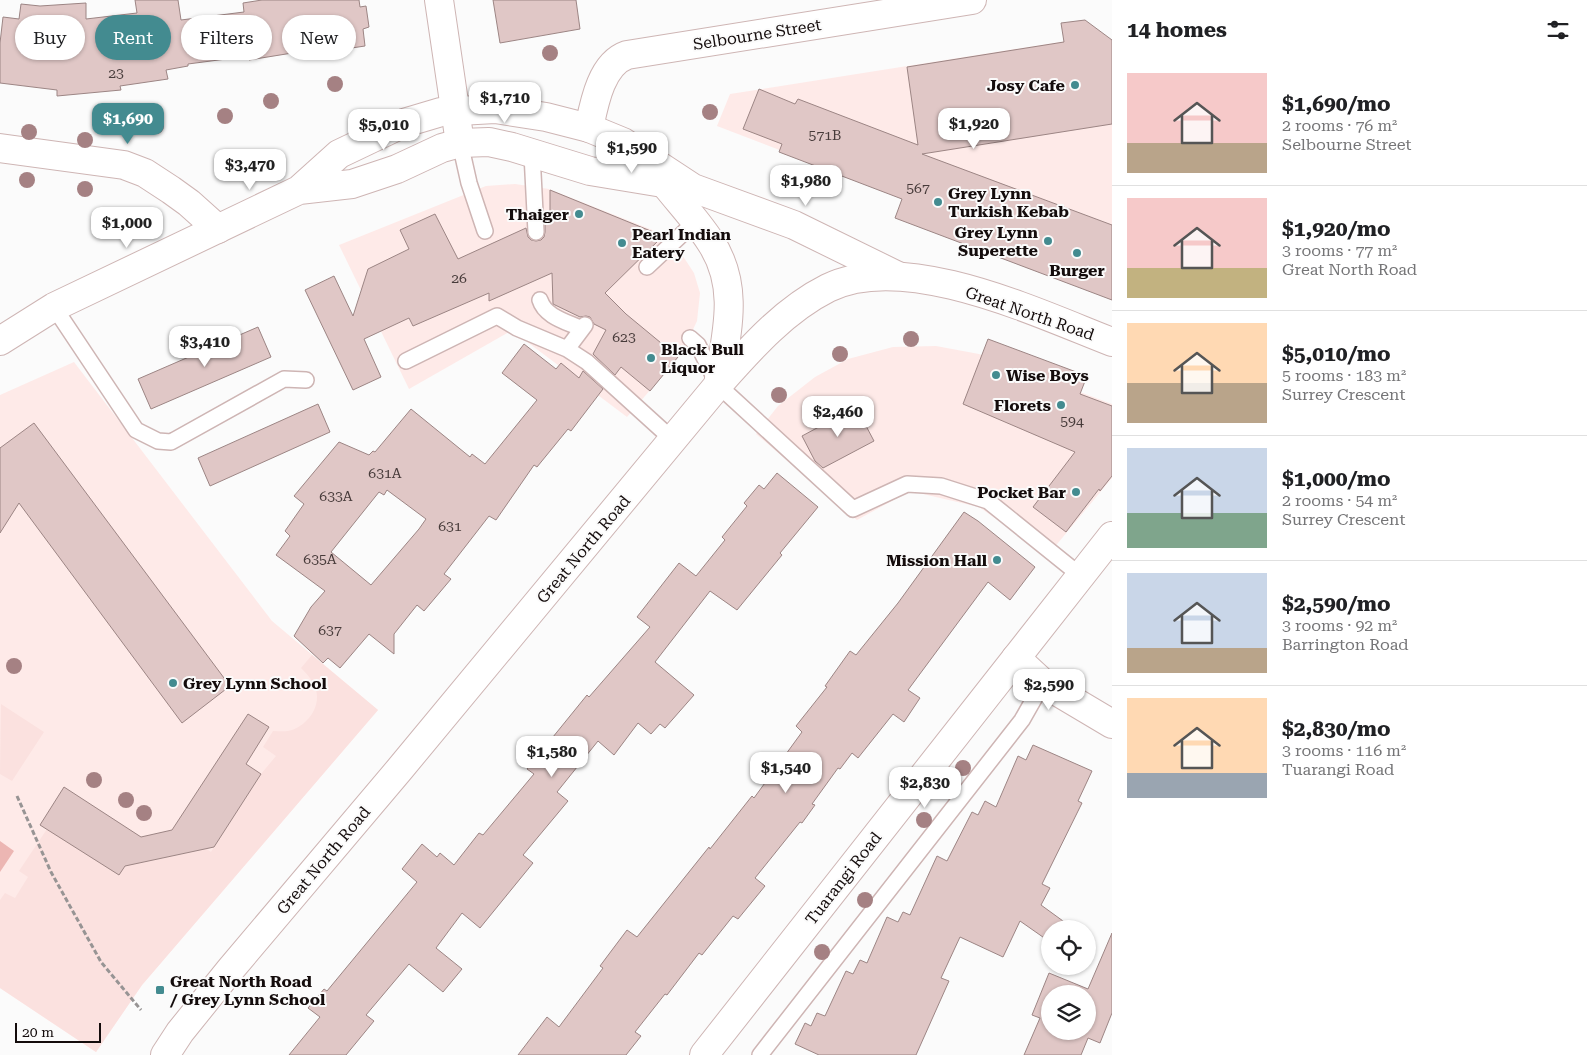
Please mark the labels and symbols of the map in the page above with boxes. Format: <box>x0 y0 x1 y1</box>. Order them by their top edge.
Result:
street label: Selbourne Street <box>692 15 823 54</box>
house number: 23 <box>108 65 124 81</box>
place label: Josy Cafe <box>987 76 1065 95</box>
marker: Josy Cafe <box>1069 79 1081 91</box>
pin: $1,710 <box>464 82 546 124</box>
pin: $1,690 <box>87 102 169 145</box>
pin: $5,010 <box>343 108 425 151</box>
pin: $1,920 <box>933 108 1015 150</box>
house number: 571B <box>809 127 841 143</box>
pin: $1,590 <box>591 132 673 174</box>
pin: $3,470 <box>209 148 291 191</box>
pin: $1,980 <box>765 164 847 207</box>
house number: 567 <box>906 180 930 196</box>
place label: Grey Lynn Turkish Kebab <box>948 184 1069 221</box>
marker: Grey Lynn Turkish Kebab <box>932 196 944 208</box>
place label: Thaiger <box>506 205 569 224</box>
pin: $1,000 <box>86 206 168 249</box>
marker: Thaiger <box>573 208 585 220</box>
place label: Grey Lynn Superette <box>955 223 1038 260</box>
place label: Pearl Indian Eatery <box>632 225 731 262</box>
marker: Grey Lynn Superette <box>1042 235 1054 247</box>
marker: Pearl Indian Eatery <box>616 237 628 249</box>
marker: Burger <box>1071 247 1083 259</box>
place label: Burger <box>1049 261 1105 280</box>
house number: 26 <box>451 270 467 286</box>
street label: Great North Road <box>963 282 1097 344</box>
pin: $3,410 <box>164 326 246 368</box>
house number: 623 <box>612 329 636 345</box>
place label: Black Bull Liquor <box>661 340 745 377</box>
marker: Black Bull Liquor <box>645 352 657 364</box>
place label: Wise Boys <box>1006 366 1089 385</box>
marker: Wise Boys <box>990 369 1002 381</box>
pin: $2,460 <box>797 396 879 438</box>
place label: Florets <box>994 396 1051 415</box>
marker: Florets <box>1055 399 1067 411</box>
house number: 594 <box>1060 413 1084 429</box>
house number: 631A <box>368 465 402 481</box>
place label: Pocket Bar <box>977 483 1066 502</box>
marker: Pocket Bar <box>1070 486 1082 498</box>
house number: 633A <box>319 488 353 504</box>
street label: Great North Road <box>533 491 634 607</box>
house number: 631 <box>438 518 462 534</box>
house number: 635A <box>303 551 337 567</box>
place label: Mission Hall <box>886 551 988 570</box>
marker: Mission Hall <box>991 554 1003 566</box>
house number: 637 <box>318 622 342 638</box>
pin: $2,590 <box>1008 668 1090 711</box>
place label: Grey Lynn School <box>183 674 327 693</box>
marker: Grey Lynn School <box>167 677 179 689</box>
pin: $1,580 <box>511 736 593 778</box>
pin: $1,540 <box>745 752 827 794</box>
pin: $2,830 <box>884 766 966 809</box>
street label: Great North Road <box>273 802 374 918</box>
street label: Tuarangi Road <box>801 828 885 928</box>
place label: Great North Road / Grey Lynn School <box>169 972 326 1009</box>
marker: Great North Road / Grey Lynn School <box>154 984 166 996</box>
scale bar <box>15 1020 101 1043</box>

